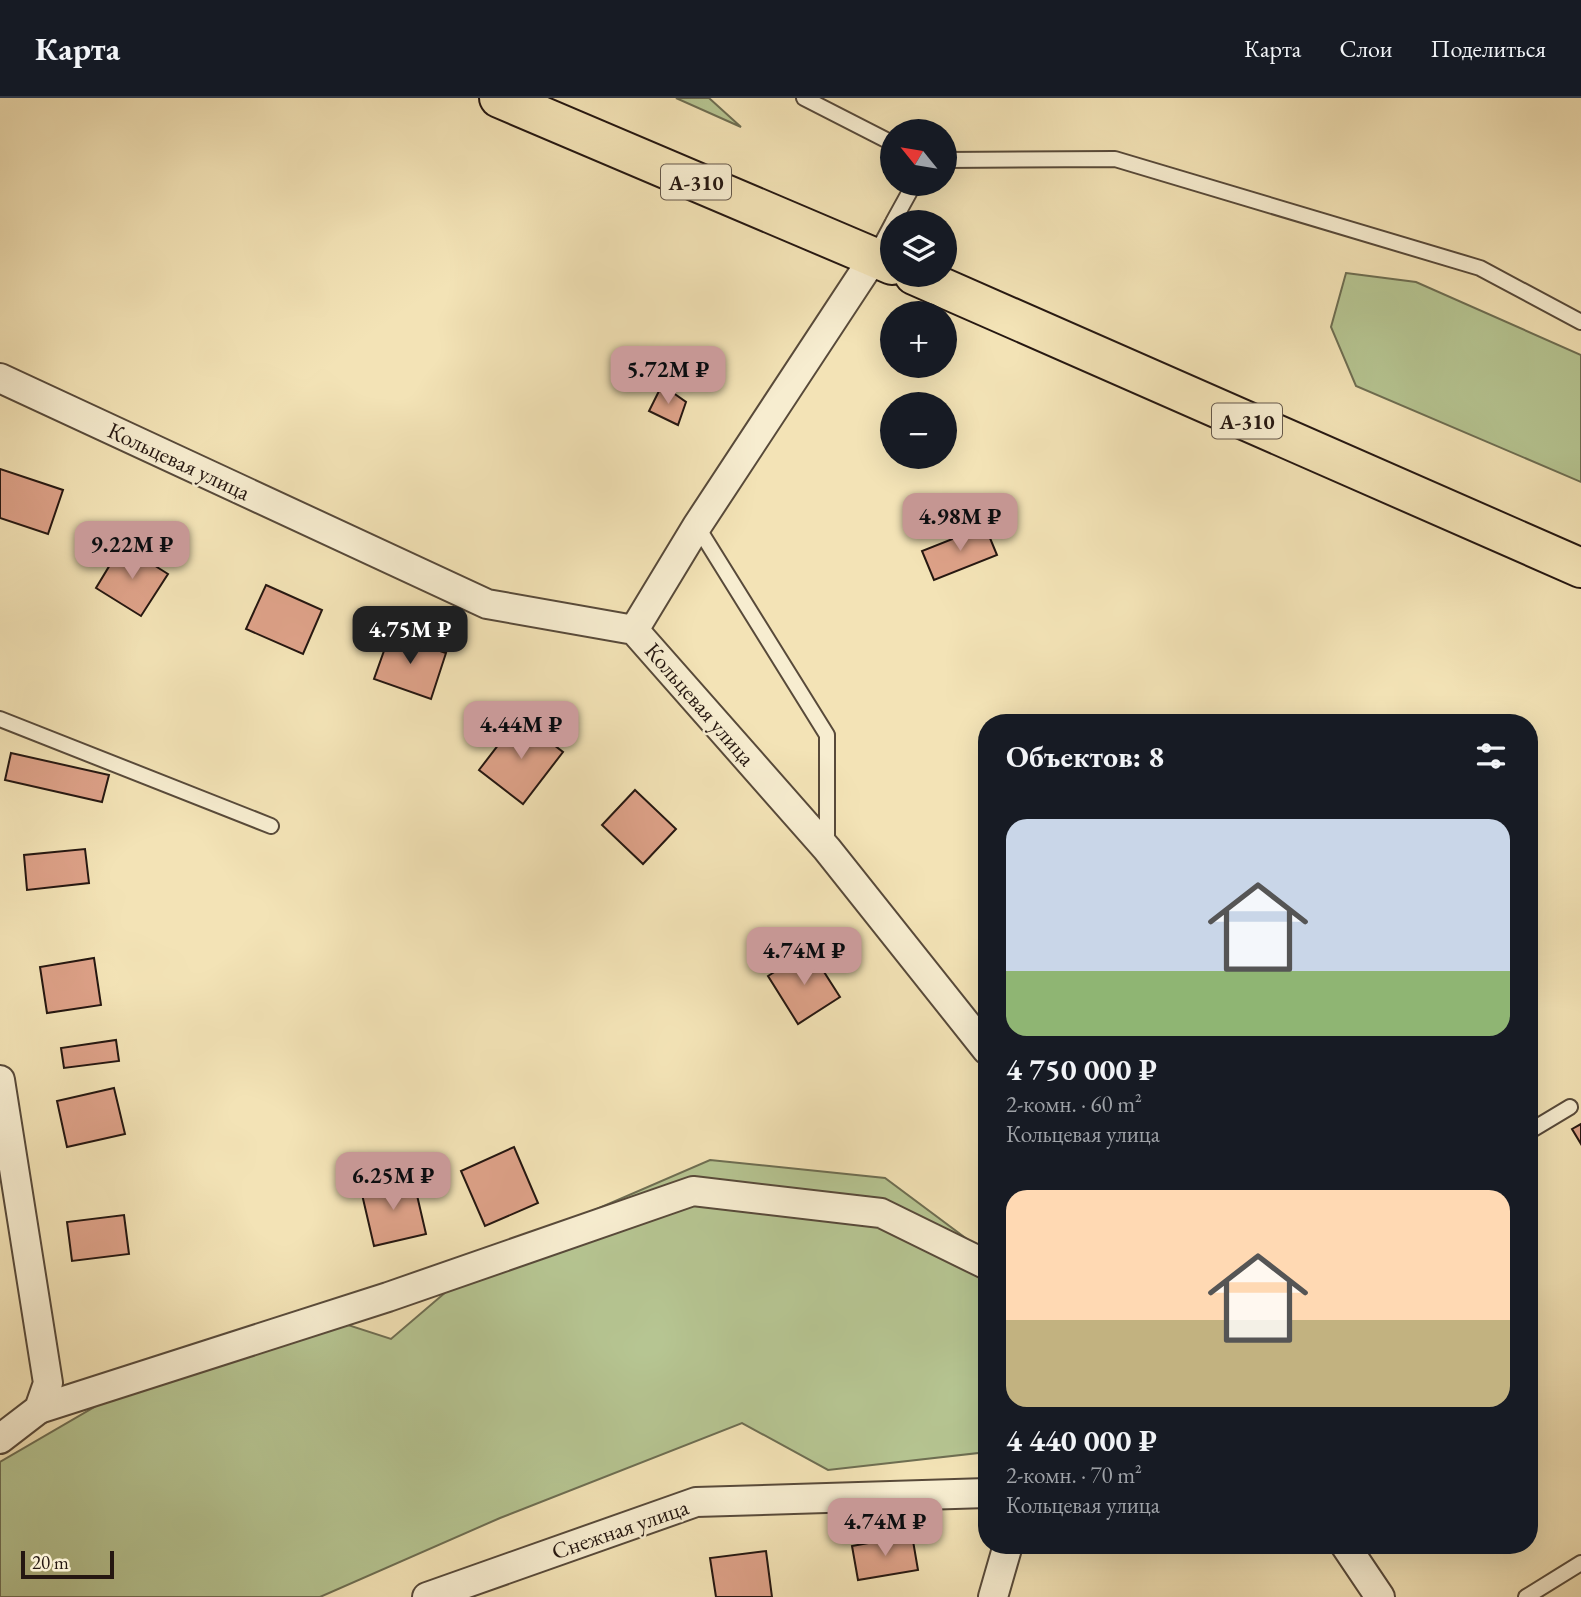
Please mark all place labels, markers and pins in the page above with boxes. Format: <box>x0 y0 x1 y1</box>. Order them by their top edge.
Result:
pin: 5.72M ₽ <box>603 346 733 406</box>
pin: 4.98M ₽ <box>895 494 1025 553</box>
pin: 9.22M ₽ <box>67 522 197 581</box>
pin: 4.75M ₽ <box>345 606 475 666</box>
pin: 4.44M ₽ <box>456 702 586 761</box>
pin: 4.74M ₽ <box>739 928 869 987</box>
pin: 6.25M ₽ <box>328 1152 458 1212</box>
pin: 4.74M ₽ <box>820 1498 950 1558</box>

